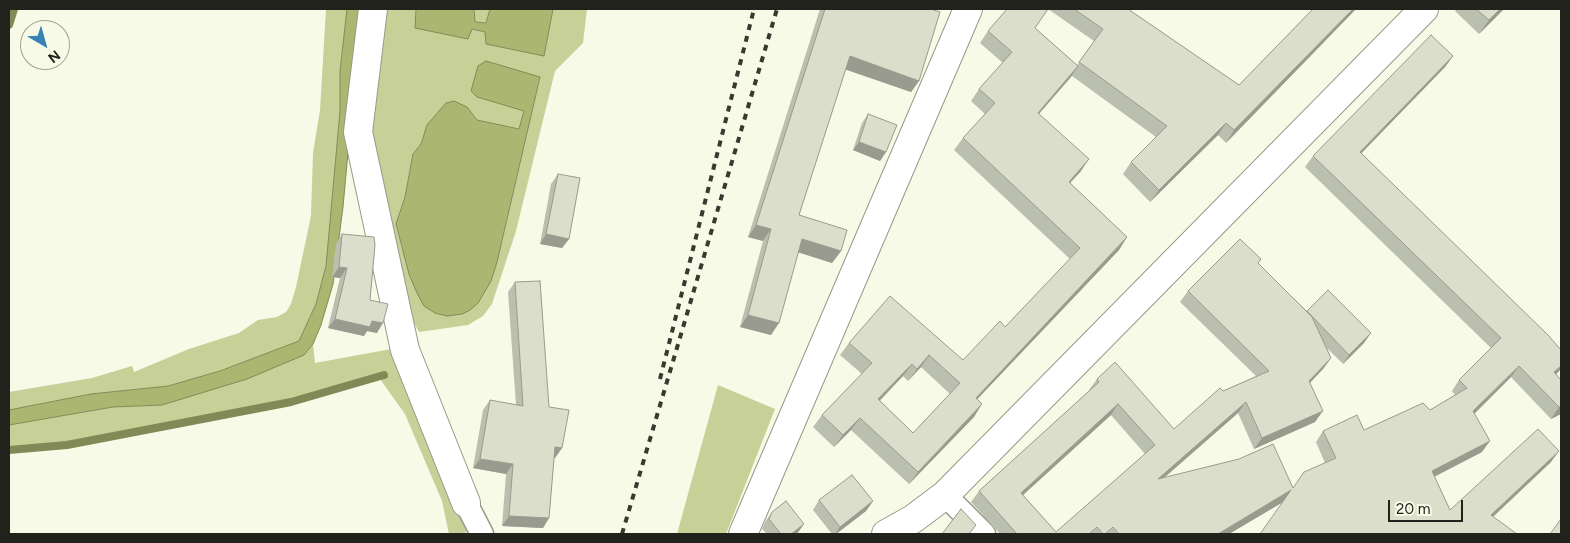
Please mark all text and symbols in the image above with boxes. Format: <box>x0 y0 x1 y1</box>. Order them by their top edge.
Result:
north arrow <box>20 20 70 70</box>
text: N <box>44 46 63 66</box>
scale bar <box>1390 490 1465 522</box>
text: 20 m <box>1396 500 1430 518</box>

